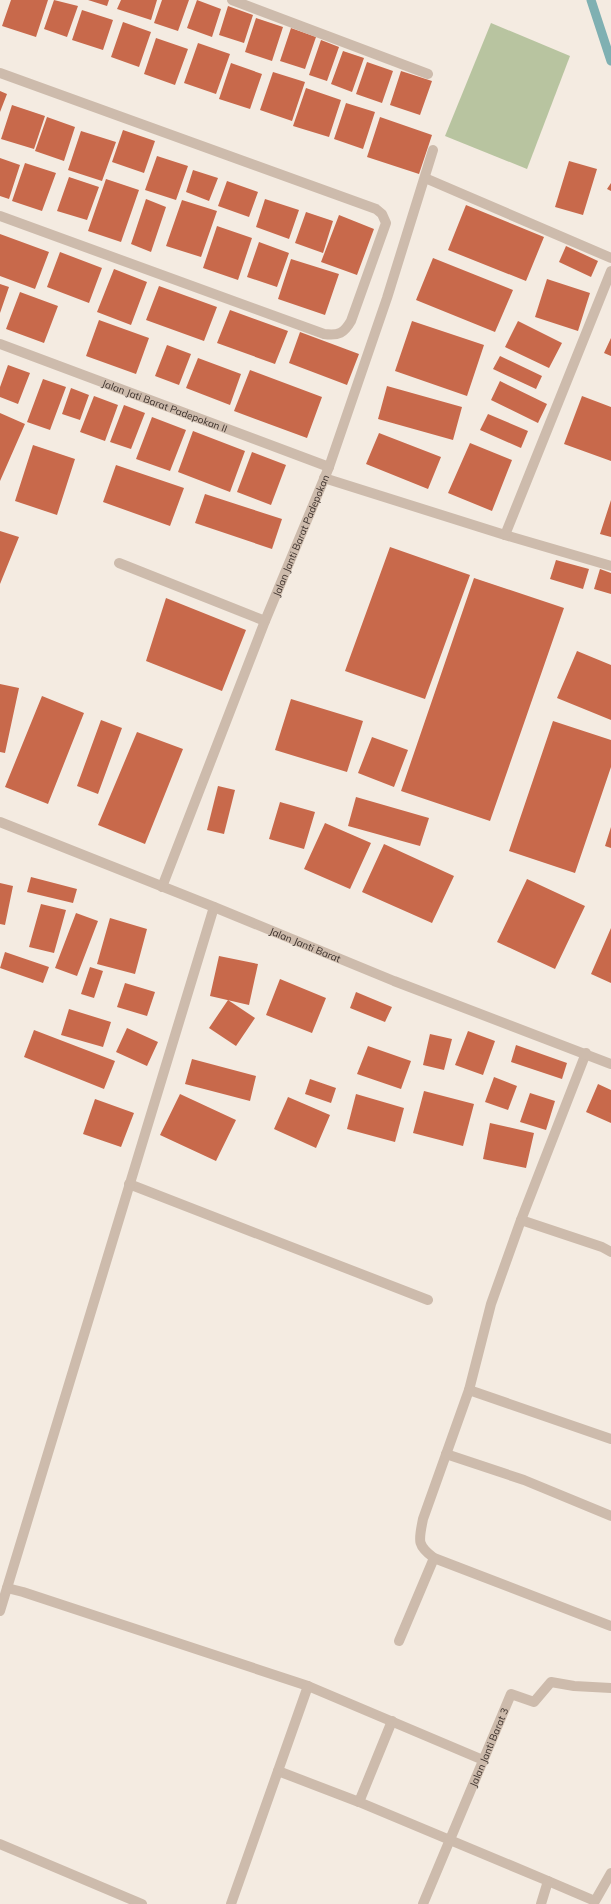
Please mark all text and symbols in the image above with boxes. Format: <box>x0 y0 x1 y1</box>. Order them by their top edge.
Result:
street label: Jalan Jati Barat Padepokan II <box>100 376 229 435</box>
street label: Jalan Janti Barat Padepokan <box>269 472 332 598</box>
street label: Jalan Janti Barat <box>268 924 343 965</box>
street label: Jalan Janti Barat 3 <box>466 1706 511 1789</box>

